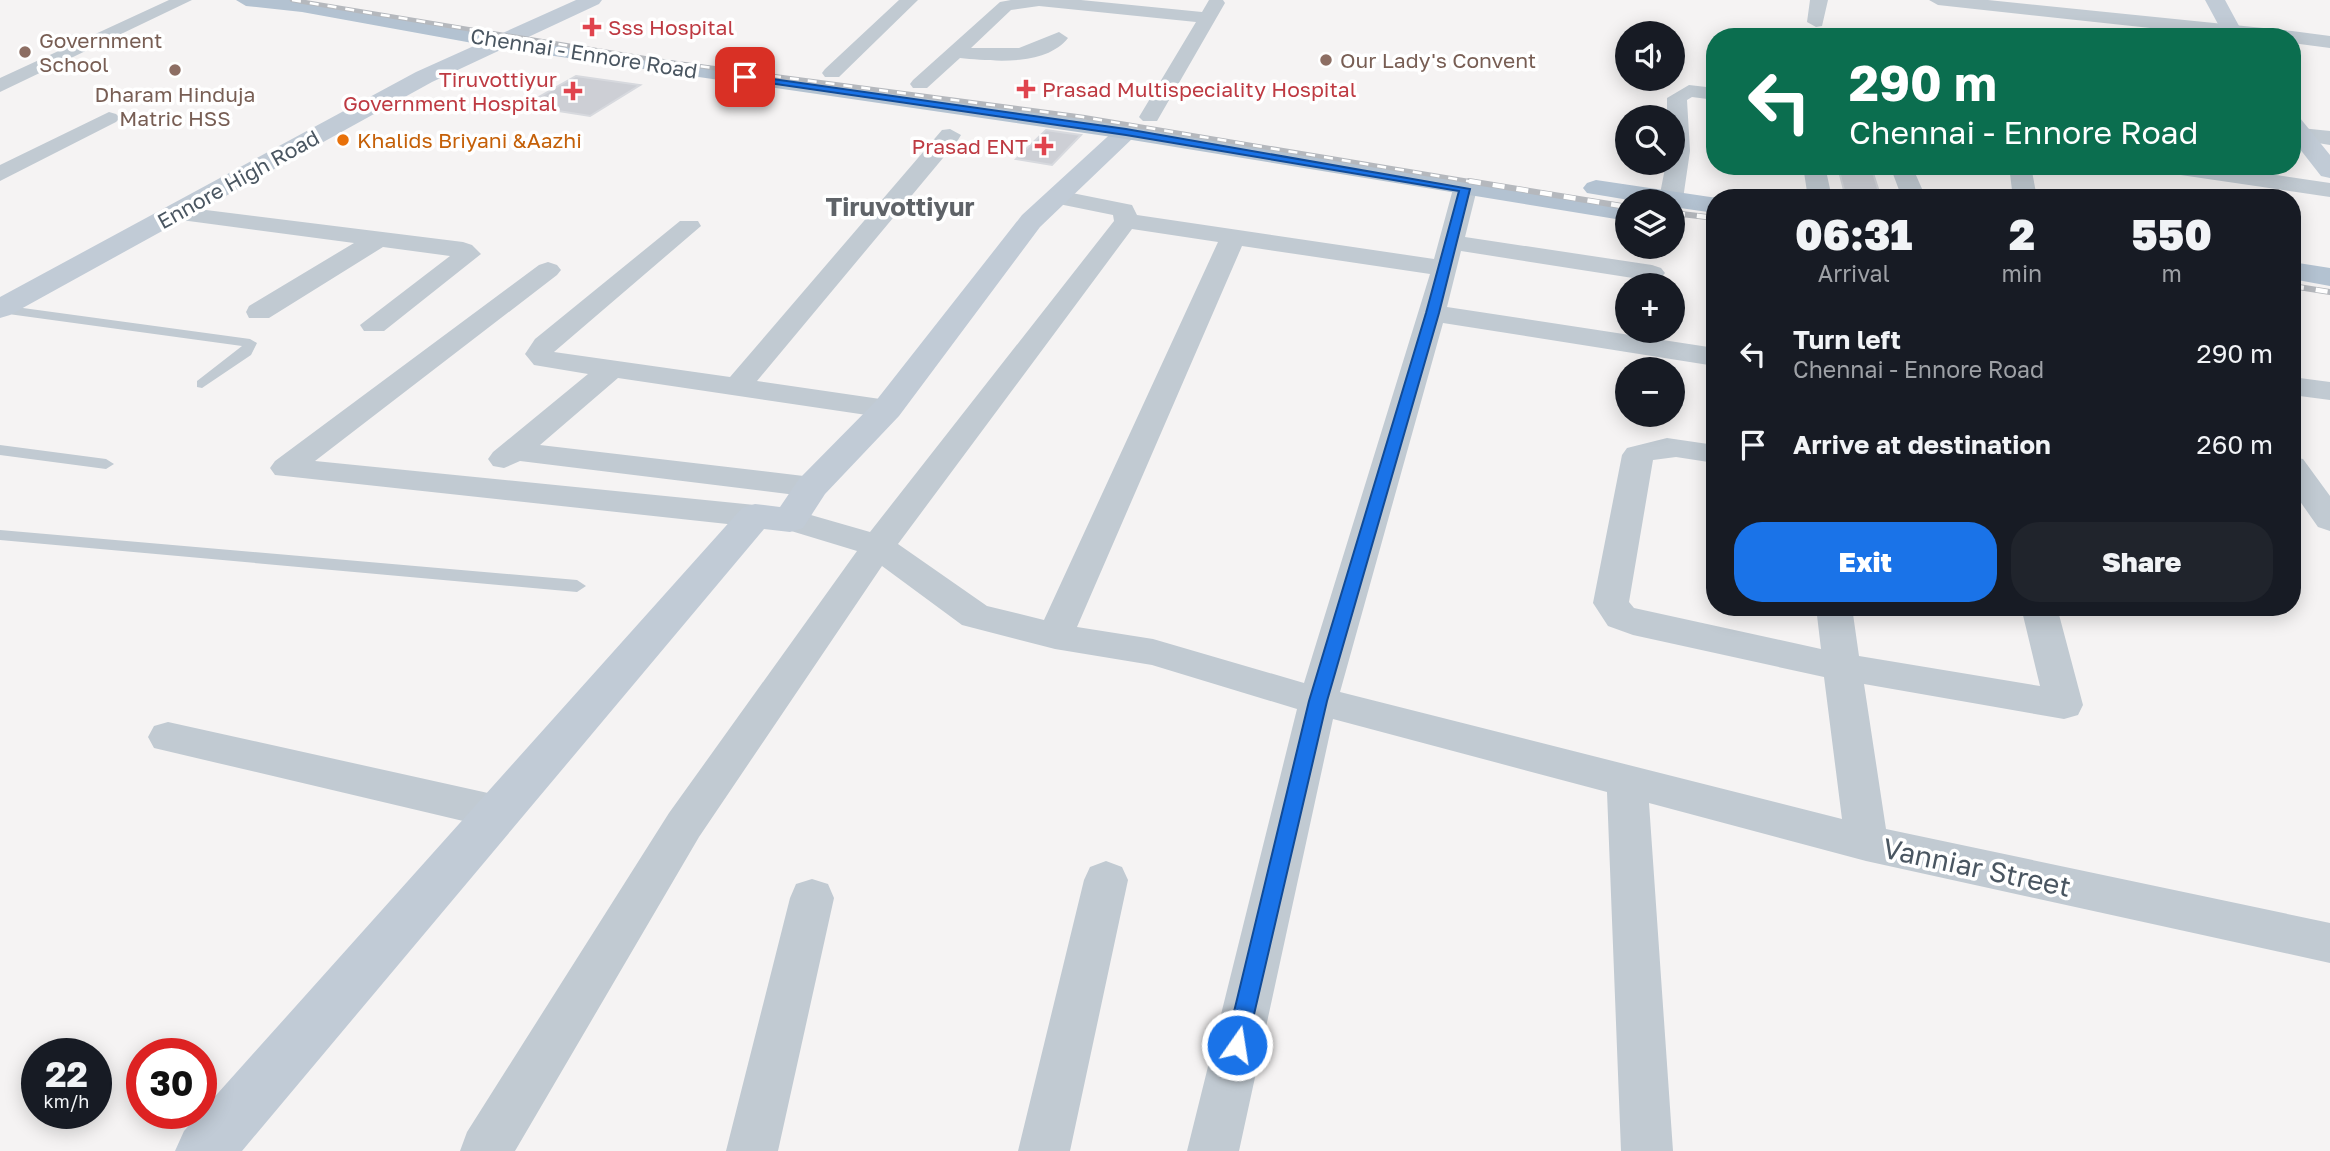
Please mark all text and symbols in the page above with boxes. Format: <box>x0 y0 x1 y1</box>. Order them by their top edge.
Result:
place label: Sss Hospital <box>608 14 734 40</box>
marker: Sss Hospital <box>582 17 602 37</box>
map controls <box>1615 21 1685 427</box>
button: sound <box>1615 21 1685 91</box>
street label: Chennai - Ennore Road <box>469 22 699 84</box>
place label: Government School <box>39 27 162 77</box>
marker: Government School <box>17 44 33 60</box>
pin <box>715 47 775 107</box>
place label: Our Lady's Convent <box>1340 47 1536 73</box>
marker: Our Lady's Convent <box>1318 52 1334 68</box>
text: 290 m <box>1849 53 1997 112</box>
icon: left <box>1734 56 1825 147</box>
icon: arrive <box>726 58 764 96</box>
marker: Dharam Hinduja Matric HSS <box>167 62 183 78</box>
place label: Tiruvottiyur Government Hospital <box>343 66 557 116</box>
place label: Prasad Multispeciality Hospital <box>1042 76 1356 102</box>
marker: Prasad Multispeciality Hospital <box>1016 79 1036 99</box>
place label: Dharam Hinduja Matric HSS <box>95 81 255 131</box>
marker: Tiruvottiyur Government Hospital <box>563 81 583 101</box>
button: search <box>1615 105 1685 175</box>
text: Chennai - Ennore Road <box>1849 113 2198 151</box>
street label: Ennore High Road <box>153 124 323 234</box>
place label: Khalids Briyani &Aazhi <box>357 127 582 153</box>
marker: Khalids Briyani &Aazhi <box>335 132 351 148</box>
place label: Prasad ENT <box>911 133 1028 159</box>
marker: Prasad ENT <box>1034 136 1054 156</box>
button: layers <box>1615 189 1685 259</box>
district label: Tiruvottiyur <box>825 191 975 222</box>
text: 06:31 <box>1795 209 1913 259</box>
text: 2 <box>2009 209 2035 259</box>
text: 550 <box>2131 209 2212 259</box>
text: Arrival <box>1818 259 1890 287</box>
text: min <box>2002 259 2042 287</box>
text: m <box>2161 259 2182 287</box>
button: + <box>1615 273 1685 343</box>
text: Turn left <box>1793 324 1901 355</box>
icon: left <box>1734 335 1772 373</box>
text: 290 m <box>2197 338 2273 369</box>
text: Chennai - Ennore Road <box>1793 355 2044 383</box>
button: − <box>1615 357 1685 427</box>
icon: arrive <box>1734 426 1772 464</box>
text: Arrive at destination <box>1793 429 2051 460</box>
text: 260 m <box>2197 429 2273 460</box>
button: Exit <box>1734 522 1997 602</box>
button: Share <box>2011 522 2273 602</box>
street label: Vanniar Street <box>1880 831 2074 903</box>
position arrow <box>1200 1008 1274 1082</box>
speed limit sign: 30 <box>126 1038 217 1129</box>
text: 22 <box>45 1053 88 1095</box>
text: km/h <box>44 1090 89 1112</box>

